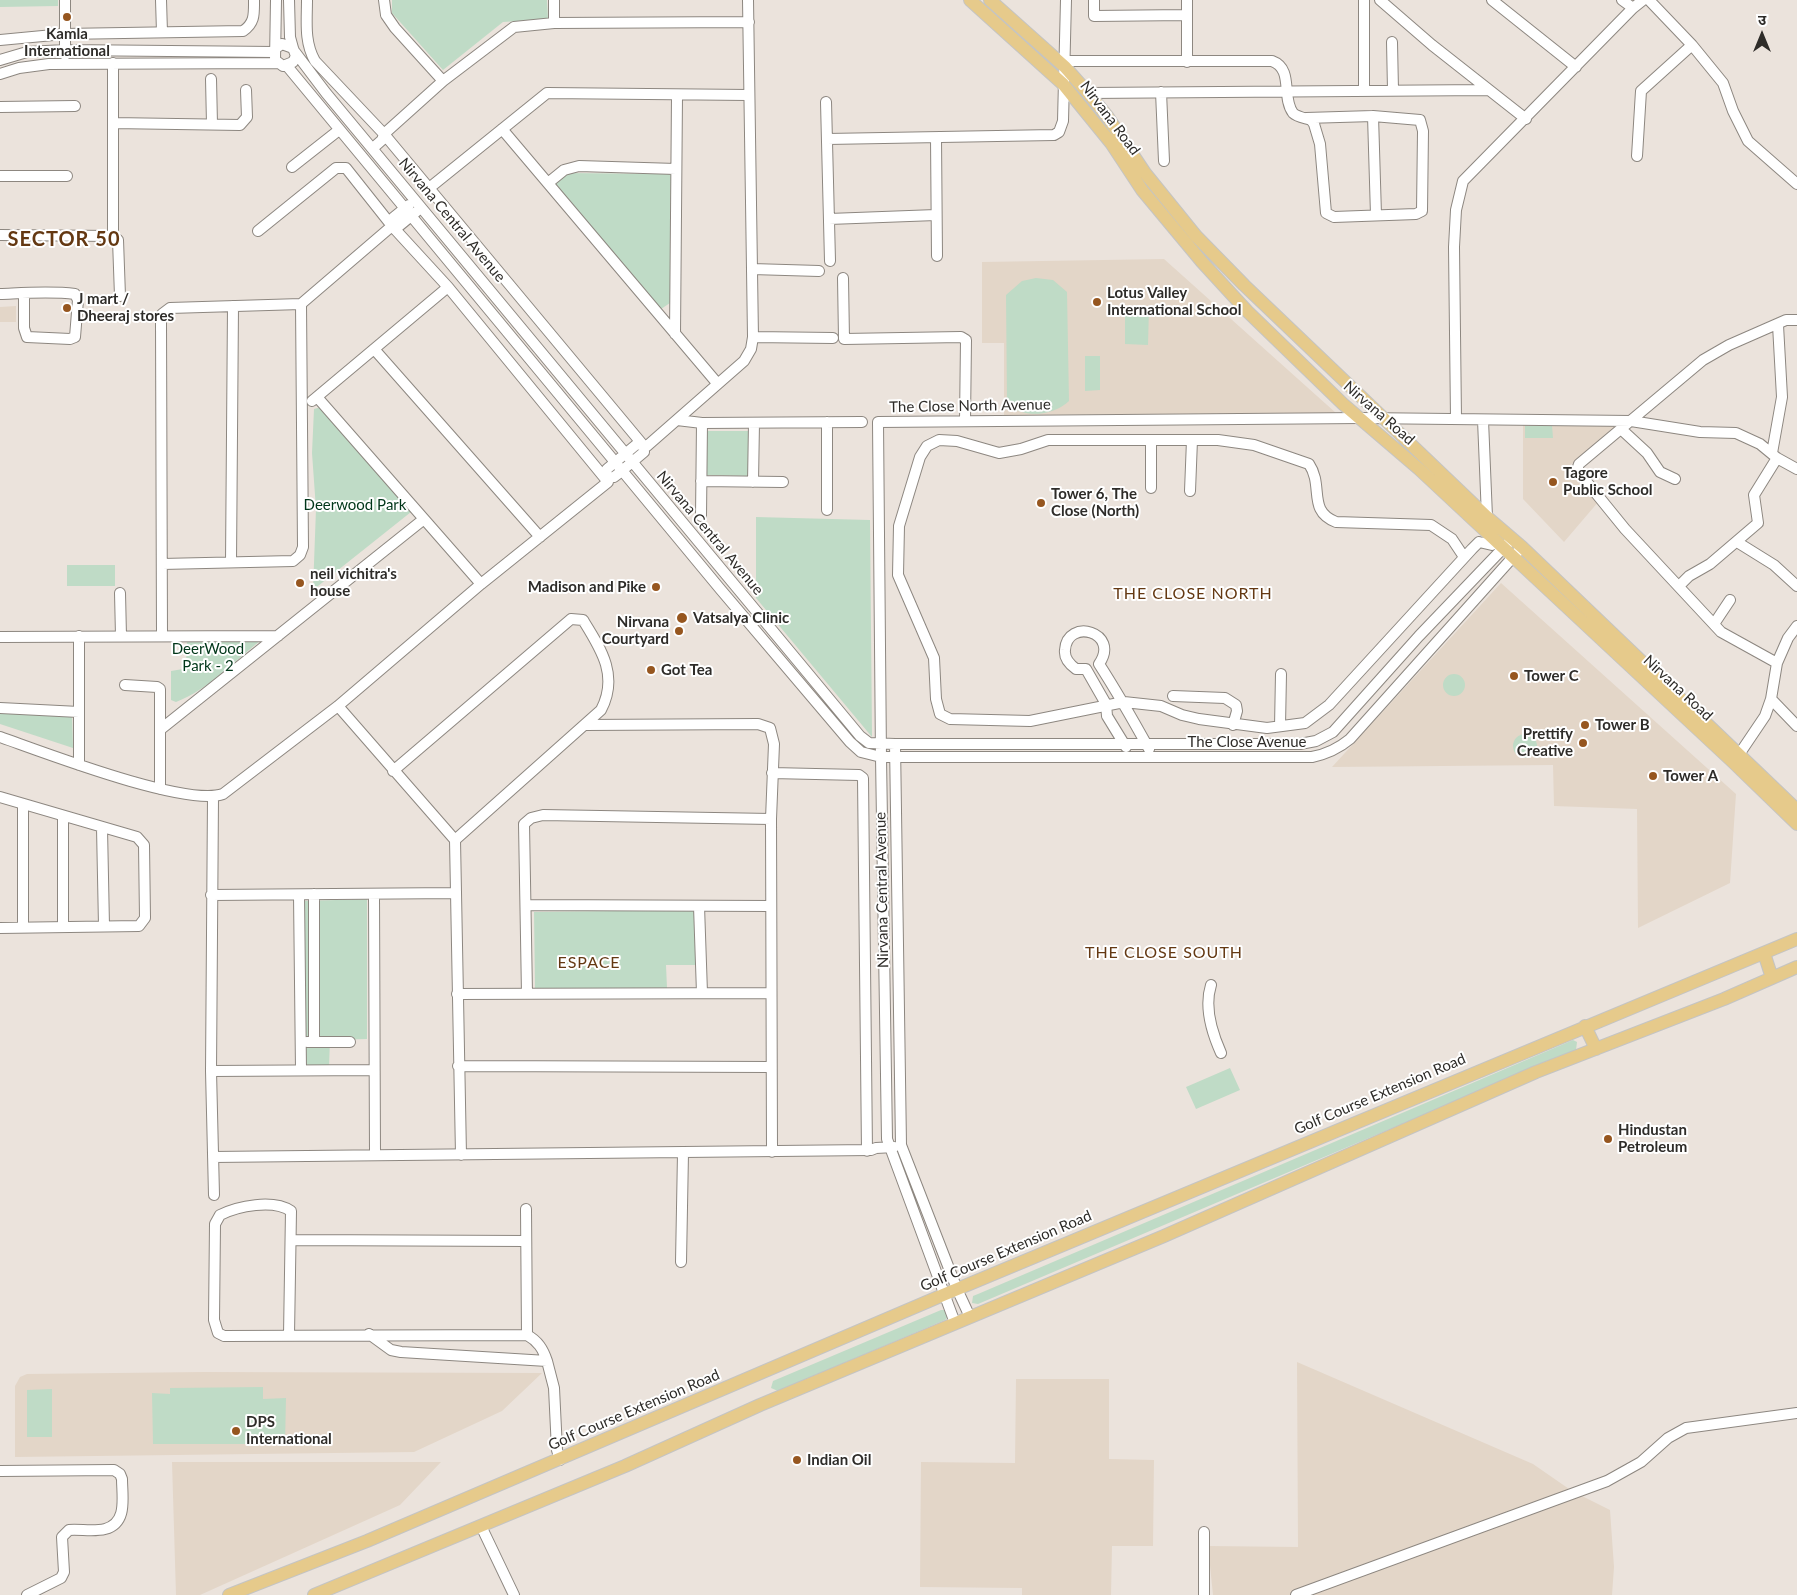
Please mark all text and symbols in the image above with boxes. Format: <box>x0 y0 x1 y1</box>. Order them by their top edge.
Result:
north arrow <box>1737 10 1787 60</box>
marker: Kamla International <box>61 11 73 23</box>
text: उ <box>1758 11 1766 28</box>
place label: Kamla International <box>24 25 110 60</box>
street label: Nirvana Road <box>1076 77 1144 159</box>
street label: Nirvana Central Avenue <box>395 154 509 286</box>
district label: SECTOR 50 <box>6 228 122 252</box>
place label: Lotus Valley International School <box>1107 284 1241 319</box>
place label: J mart / Dheeraj stores <box>77 290 174 325</box>
marker: Lotus Valley International School <box>1091 296 1103 308</box>
marker: J mart / Dheeraj stores <box>61 302 73 314</box>
street label: Nirvana Road <box>1340 377 1418 449</box>
street label: The Close North Avenue <box>889 396 1051 416</box>
place label: Tagore Public School <box>1563 464 1652 499</box>
street label: Nirvana Central Avenue <box>653 467 767 599</box>
marker: Tagore Public School <box>1547 476 1559 488</box>
place label: Tower 6, The Close (North) <box>1051 485 1139 520</box>
park label: Deerwood Park <box>304 496 406 514</box>
marker: Tower 6, The Close (North) <box>1035 497 1047 509</box>
place label: neil vichitra's house <box>310 565 397 600</box>
marker: neil vichitra's house <box>294 577 306 589</box>
place label: Madison and Pike <box>528 578 646 596</box>
marker: Madison and Pike <box>650 581 662 593</box>
district label: THE CLOSE NORTH <box>1111 584 1275 604</box>
place label: Vatsalya Clinic <box>693 609 789 627</box>
marker: Vatsalya Clinic <box>675 611 689 625</box>
place label: Nirvana Courtyard <box>602 613 669 648</box>
marker: Nirvana Courtyard <box>673 625 685 637</box>
park label: DeerWood Park - 2 <box>172 640 244 675</box>
street label: Nirvana Road <box>1640 651 1716 725</box>
place label: Got Tea <box>661 661 712 679</box>
marker: Got Tea <box>645 664 657 676</box>
place label: Tower C <box>1524 667 1579 685</box>
marker: Tower C <box>1508 670 1520 682</box>
place label: Tower B <box>1595 716 1650 734</box>
marker: Tower B <box>1579 719 1591 731</box>
place label: Prettify Creative <box>1517 725 1573 760</box>
street label: The Close Avenue <box>1188 733 1306 751</box>
marker: Prettify Creative <box>1577 737 1589 749</box>
place label: Tower A <box>1663 767 1718 785</box>
marker: Tower A <box>1647 770 1659 782</box>
street label: Nirvana Central Avenue <box>872 812 892 968</box>
district label: THE CLOSE SOUTH <box>1083 943 1245 963</box>
district label: ESPACE <box>557 953 621 973</box>
street label: Golf Course Extension Road <box>1292 1050 1468 1138</box>
place label: Hindustan Petroleum <box>1618 1121 1687 1156</box>
marker: Hindustan Petroleum <box>1602 1133 1614 1145</box>
street label: Golf Course Extension Road <box>918 1207 1094 1295</box>
street label: Golf Course Extension Road <box>546 1366 722 1454</box>
place label: DPS International <box>246 1413 332 1448</box>
marker: DPS International <box>230 1425 242 1437</box>
place label: Indian Oil <box>807 1451 871 1469</box>
marker: Indian Oil <box>791 1454 803 1466</box>

